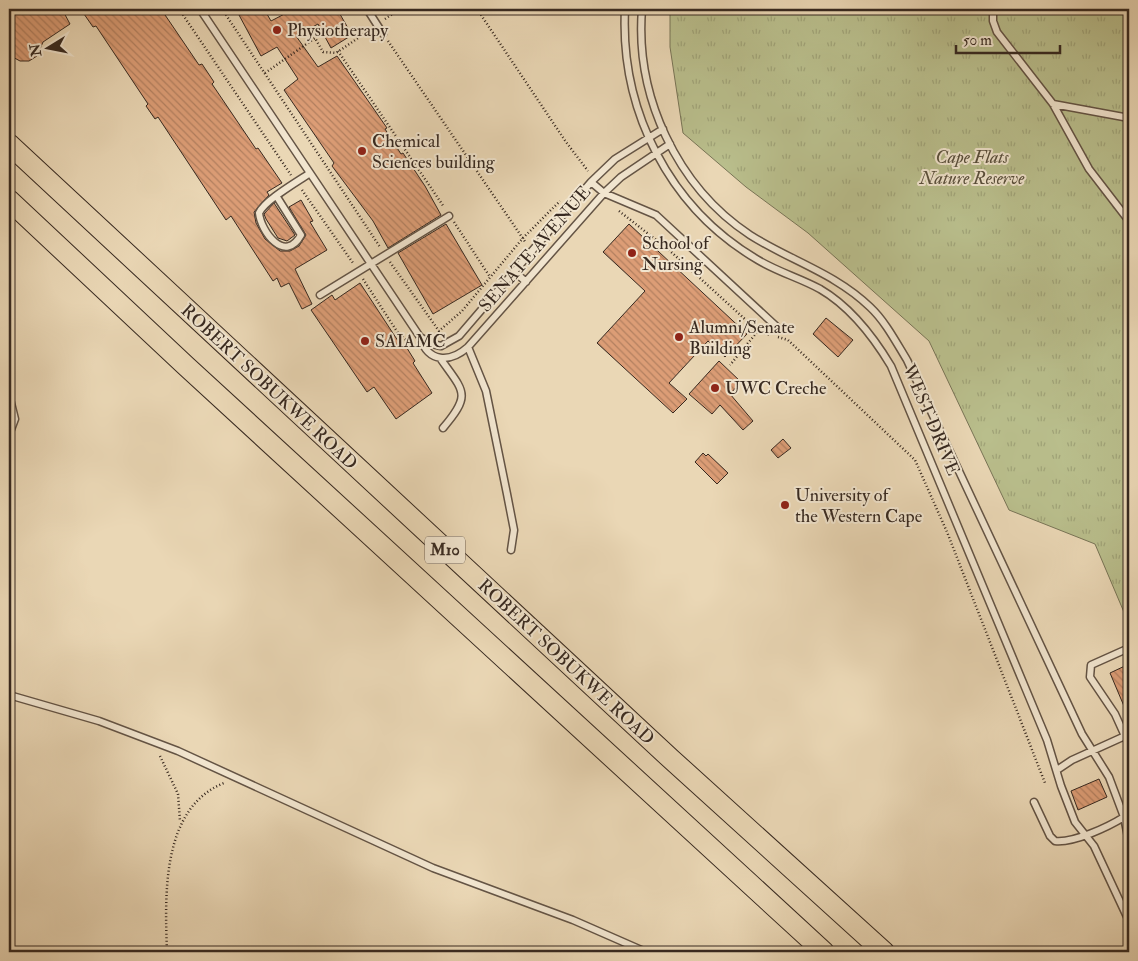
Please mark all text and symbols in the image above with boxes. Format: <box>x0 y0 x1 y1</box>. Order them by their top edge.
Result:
place label: Physiotherapy <box>287 19 389 42</box>
north arrow <box>22 22 72 72</box>
scale bar <box>956 22 1059 54</box>
marker: Physiotherapy <box>271 24 283 36</box>
text: 50 m <box>963 31 992 50</box>
text: N <box>26 42 45 59</box>
place label: Chemical Sciences building <box>372 130 496 174</box>
marker: Chemical Sciences building <box>356 145 368 157</box>
park label: Cape Flats Nature Reserve <box>919 146 1025 190</box>
street label: SENATE AVENUE <box>474 181 596 317</box>
place label: School of Nursing <box>642 232 712 276</box>
marker: School of Nursing <box>626 247 638 259</box>
street label: ROBERT SOBUKWE ROAD <box>176 299 362 475</box>
place label: Alumni/Senate Building <box>688 316 795 360</box>
place label: SAIAMC <box>375 330 446 353</box>
marker: Alumni/Senate Building <box>673 331 685 343</box>
marker: SAIAMC <box>359 335 371 347</box>
street label: WEST DRIVE <box>897 360 965 479</box>
place label: UWC Creche <box>725 377 827 400</box>
marker: UWC Creche <box>709 382 721 394</box>
place label: University of the Western Cape <box>795 484 923 528</box>
marker: University of the Western Cape <box>779 499 791 511</box>
road number: M10 <box>425 536 465 564</box>
street label: ROBERT SOBUKWE ROAD <box>473 574 659 750</box>

